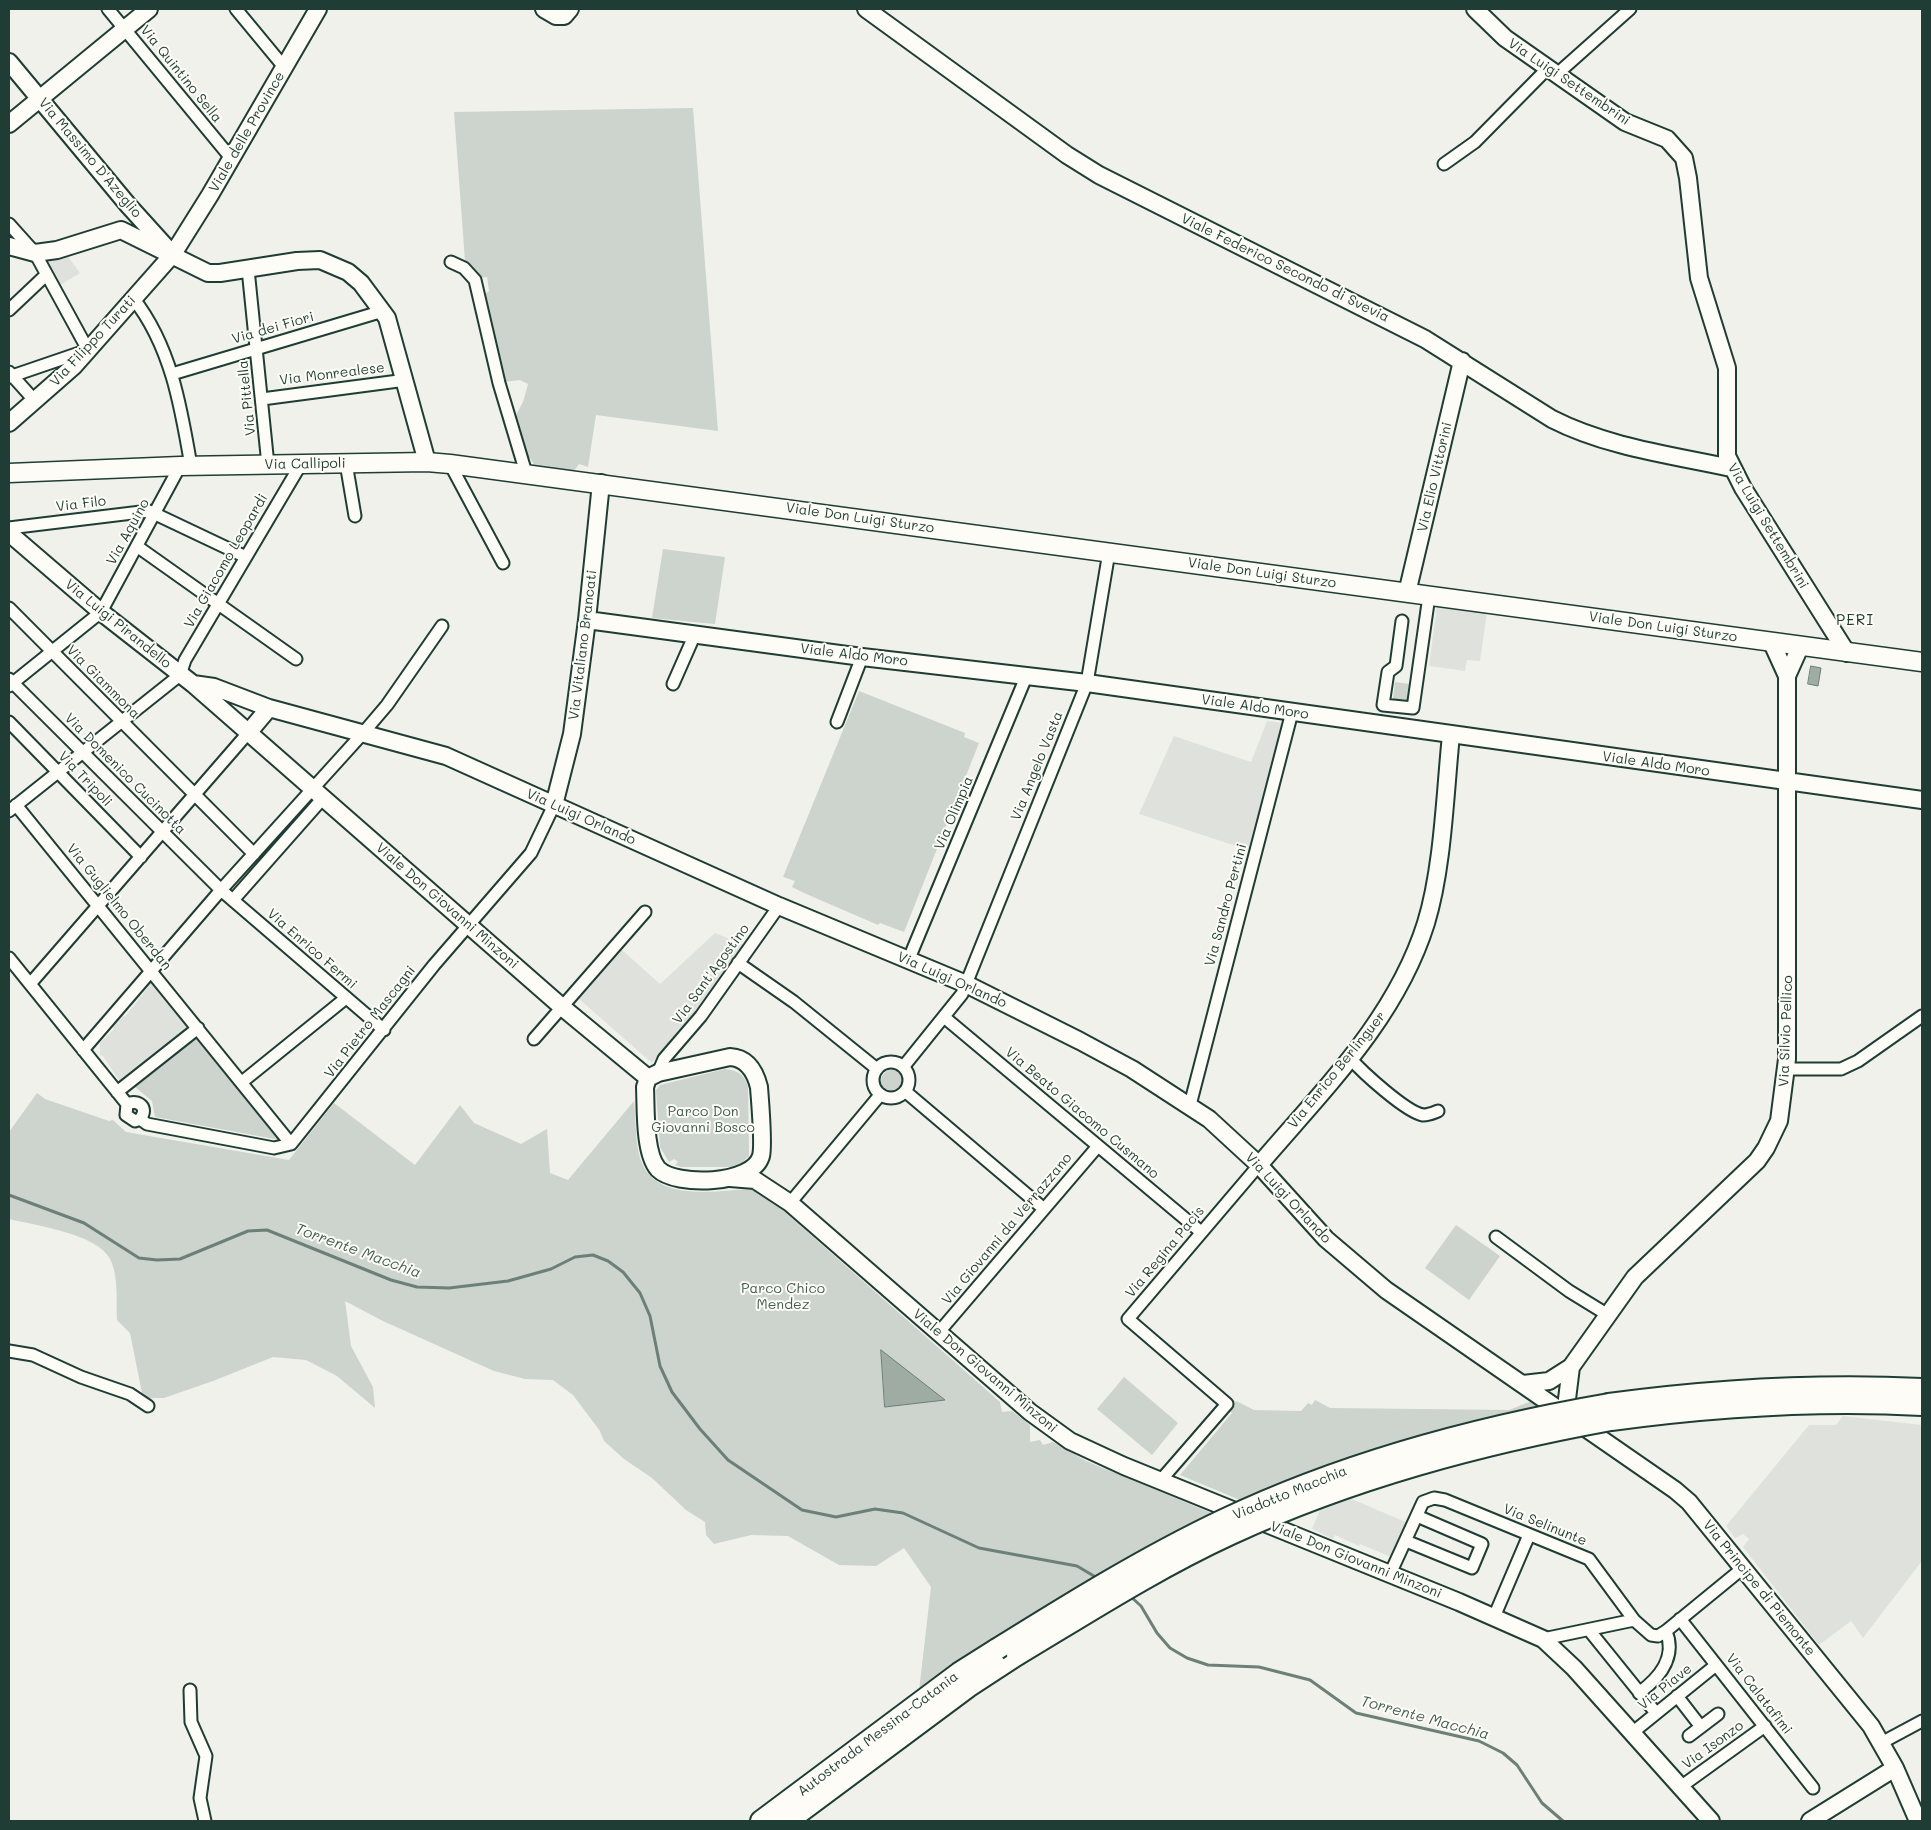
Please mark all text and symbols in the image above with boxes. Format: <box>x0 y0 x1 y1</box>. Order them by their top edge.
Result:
street label: Via Quintino Sella <box>137 22 225 126</box>
street label: Via Luigi Settembrini <box>1505 35 1633 129</box>
street label: Viale delle Province <box>206 69 288 195</box>
street label: Via Massimo D'Azeglio <box>35 95 145 221</box>
street label: Viale Federico Secondo di Svevia <box>1178 210 1392 326</box>
street label: Via Filippo Turati <box>47 292 139 390</box>
street label: Via dei Fiori <box>230 308 316 348</box>
street label: Via Pittella <box>235 359 259 437</box>
street label: Via Monrealese <box>278 359 386 389</box>
street label: Via Elio Vittorini <box>1414 420 1456 534</box>
street label: Via Callipoli <box>264 455 346 473</box>
street label: Via Luigi Settembrini <box>1724 460 1812 592</box>
street label: Via Giacomo Leopardi <box>181 491 271 631</box>
street label: Via Filo <box>55 493 107 515</box>
street label: Via Aquino <box>103 496 153 568</box>
street label: Viale Don Luigi Sturzo <box>785 499 935 537</box>
street label: Viale Don Luigi Sturzo <box>1187 554 1337 592</box>
street label: Via Vitaliano Brancati <box>565 569 601 721</box>
street label: Via Luigi Pirandello <box>61 576 175 672</box>
street label: Viale Don Luigi Sturzo <box>1588 608 1738 646</box>
district label: PERI <box>1836 611 1874 629</box>
street label: Viale Aldo Moro <box>799 640 909 670</box>
street label: Via Giammona <box>63 642 143 722</box>
street label: Viale Aldo Moro <box>1200 691 1310 723</box>
street label: Via Angelo Vasta <box>1007 709 1067 823</box>
street label: Via Domenico Cucinotta <box>61 710 189 838</box>
street label: Via Tripoli <box>55 748 115 810</box>
street label: Viale Aldo Moro <box>1601 748 1711 780</box>
street label: Via Olimpia <box>931 774 977 852</box>
street label: Via Luigi Orlando <box>524 785 638 849</box>
street label: Viale Don Giovanni Minzoni <box>372 839 522 973</box>
street label: Via Guglielmo Oberdan <box>63 840 175 974</box>
street label: Via Sandro Pertini <box>1202 842 1250 968</box>
street label: Via Enrico Fermi <box>264 905 360 993</box>
street label: Via Sant'Agostino <box>669 921 753 1027</box>
street label: Via Luigi Orlando <box>895 948 1009 1012</box>
street label: Via Pietro Mascagni <box>321 963 419 1081</box>
street label: Via Silvio Pellico <box>1776 975 1796 1087</box>
street label: Via Enrico Berlinguer <box>1285 1008 1389 1132</box>
street label: Via Beato Giacomo Cusmano <box>1002 1044 1162 1182</box>
park label: Parco Don Giovanni Bosco <box>651 1104 755 1136</box>
street label: Via Luigi Orlando <box>1242 1149 1334 1247</box>
street label: Via Giovanni da Verrazzano <box>939 1150 1075 1308</box>
street label: Via Regina Pacis <box>1122 1203 1208 1301</box>
water label: Torrente Macchia <box>293 1220 423 1282</box>
park label: Parco Chico Mendez <box>741 1281 825 1314</box>
street label: Viale Don Giovanni Minzoni <box>909 1306 1061 1436</box>
street label: Viadotto Macchia <box>1231 1462 1349 1524</box>
street label: Via Selinunte <box>1501 1501 1589 1549</box>
street label: Via Principe di Piemonte <box>1699 1517 1819 1659</box>
street label: Viale Don Giovanni Minzoni <box>1268 1518 1444 1602</box>
street label: Via Calatafimi <box>1722 1650 1796 1738</box>
street label: Via Piave <box>1635 1660 1695 1714</box>
street label: Autostrada Messina-Catania <box>794 1668 962 1800</box>
water label: Torrente Macchia <box>1359 1692 1491 1744</box>
street label: Via Isonzo <box>1679 1717 1747 1773</box>

